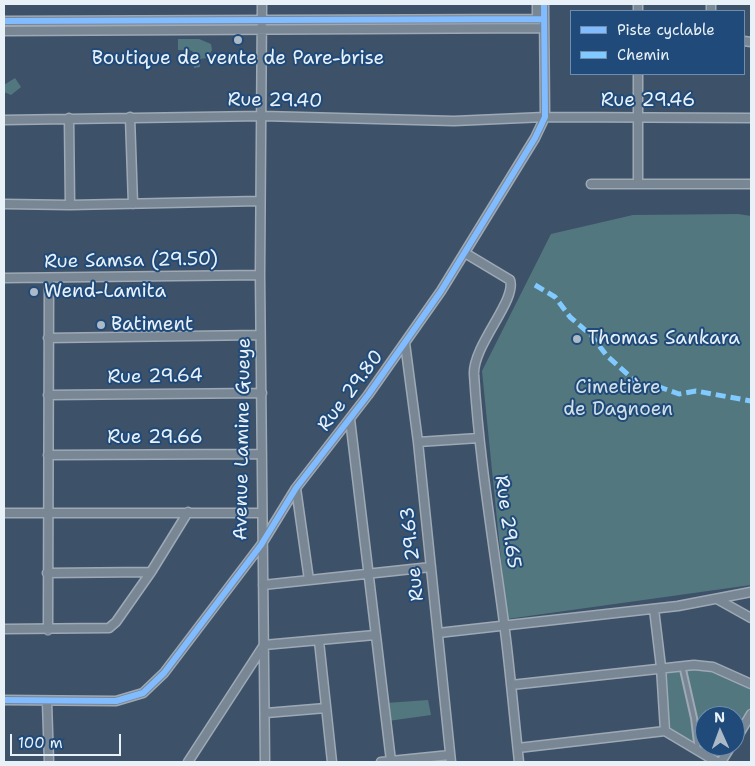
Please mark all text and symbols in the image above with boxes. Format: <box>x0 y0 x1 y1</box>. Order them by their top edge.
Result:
legend <box>570 10 745 75</box>
text: Piste cyclable <box>617 20 715 40</box>
marker: Boutique de vente de Pare-brise <box>232 34 244 46</box>
text: Chemin <box>617 45 670 65</box>
place label: Boutique de vente de Pare-brise <box>92 48 384 70</box>
street label: Rue 29.40 <box>227 89 323 113</box>
street label: Rue 29.46 <box>601 90 695 112</box>
street label: Rue Samsa (29.50) <box>44 248 218 274</box>
place label: Wend-Lamita <box>44 281 166 303</box>
marker: Wend-Lamita <box>28 286 40 298</box>
place label: Batiment <box>111 314 193 336</box>
marker: Batiment <box>95 319 107 331</box>
place label: Thomas Sankara <box>587 328 740 350</box>
marker: Thomas Sankara <box>571 333 583 345</box>
street label: Avenue Lamine Gueye <box>230 337 256 541</box>
street label: Rue 29.80 <box>313 346 389 436</box>
street label: Rue 29.64 <box>107 365 203 389</box>
park label: Cimetière de Dagnoen <box>563 377 673 421</box>
street label: Rue 29.66 <box>107 427 203 449</box>
street label: Rue 29.65 <box>489 474 525 570</box>
street label: Rue 29.63 <box>397 506 429 602</box>
north arrow <box>695 706 745 756</box>
text: N <box>714 708 725 726</box>
scale bar <box>12 724 124 756</box>
text: 100 m <box>18 733 63 753</box>

